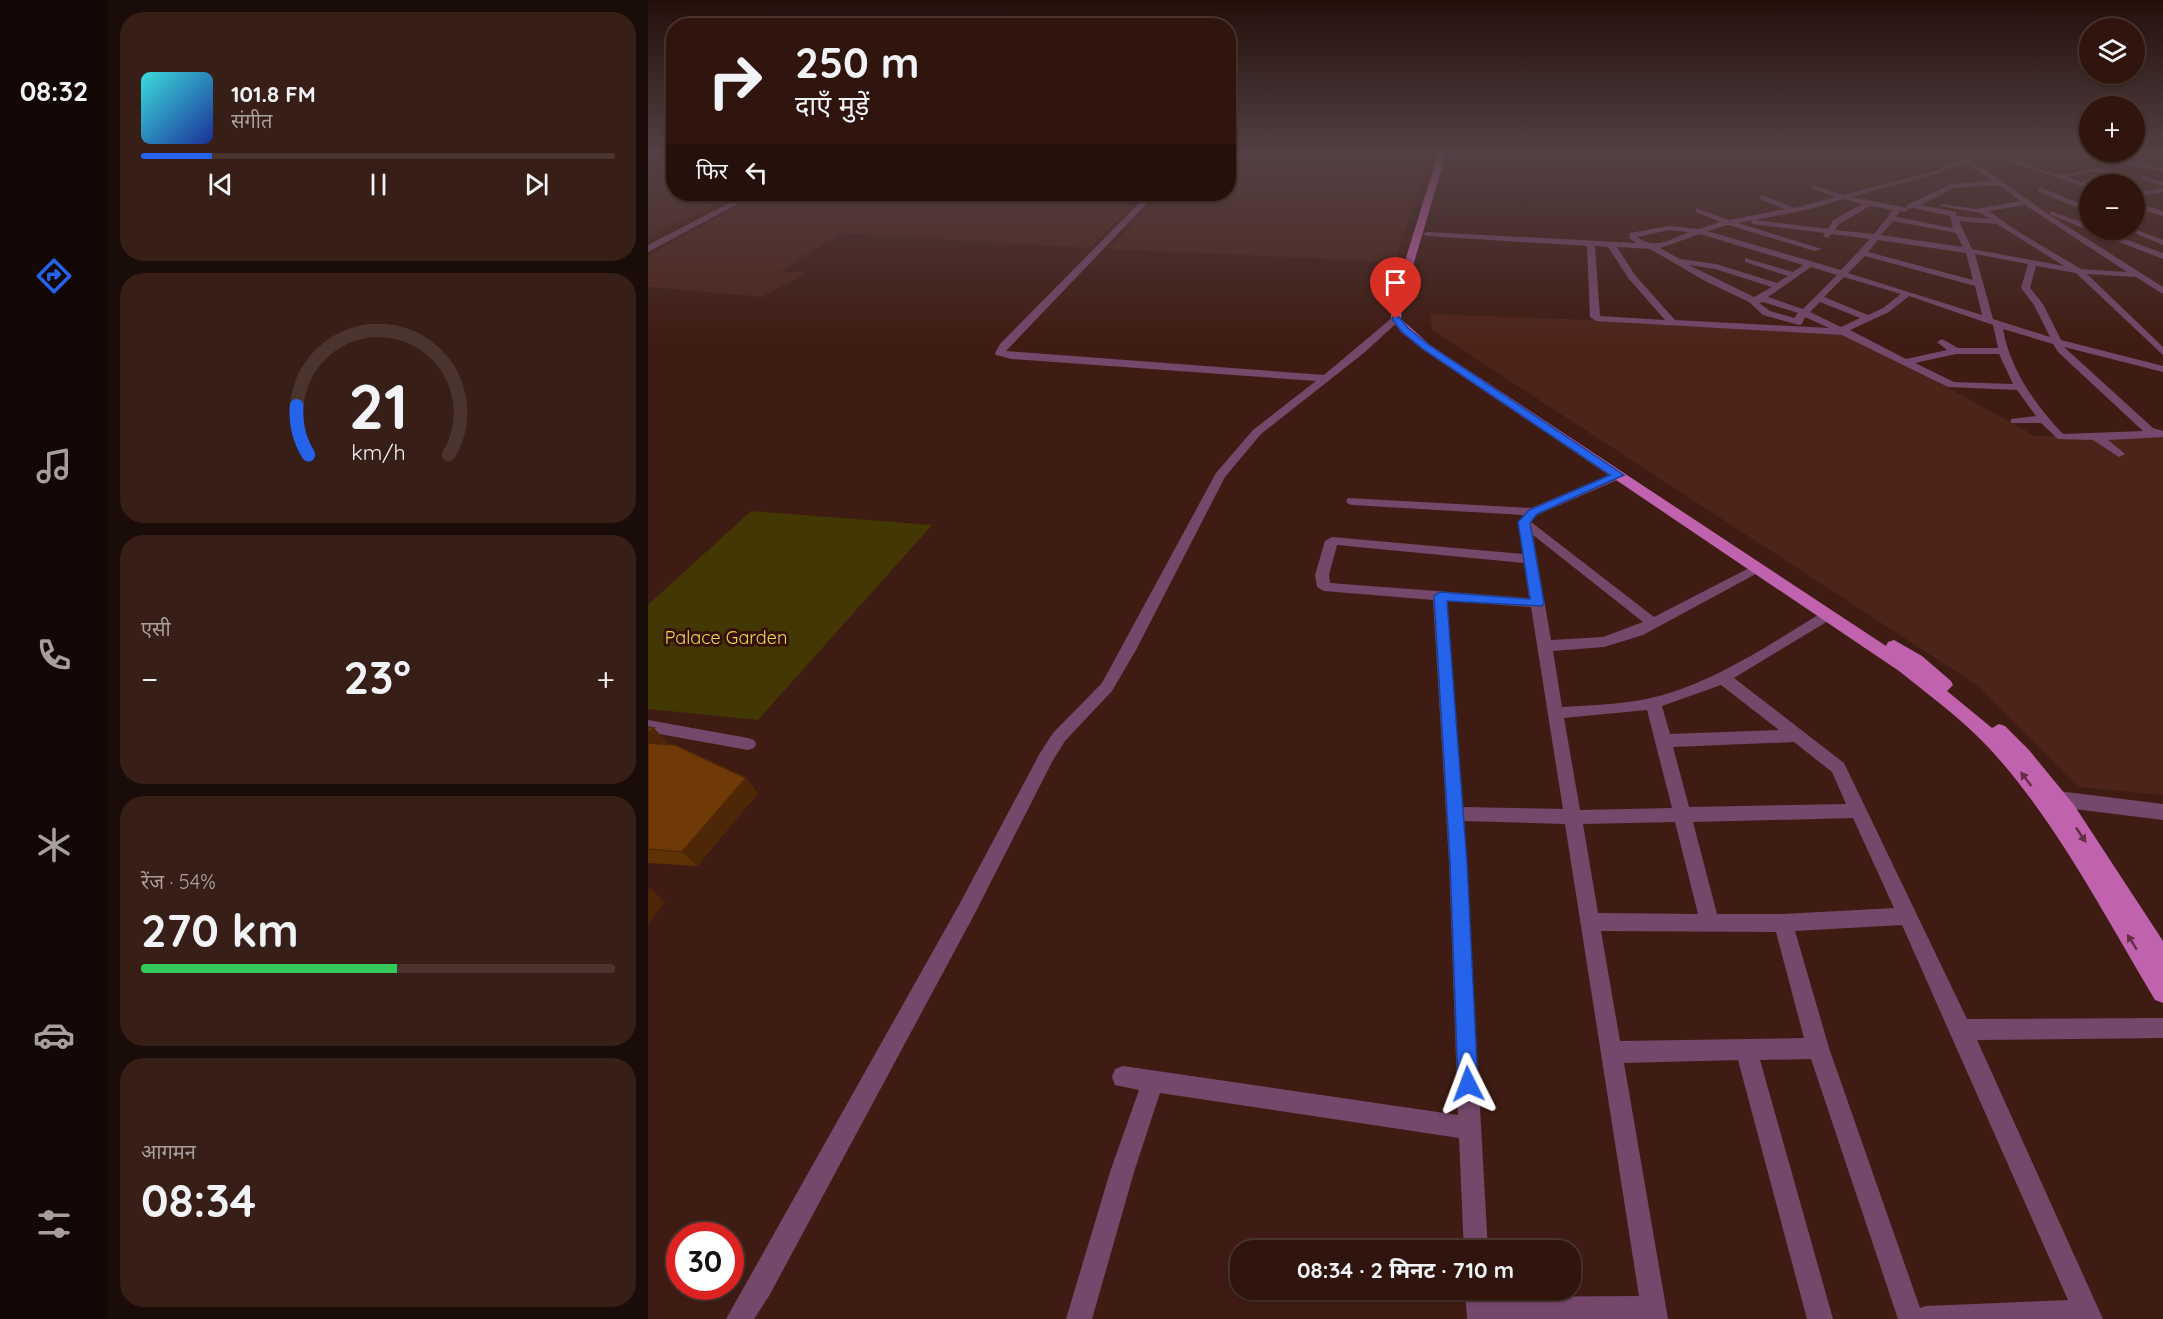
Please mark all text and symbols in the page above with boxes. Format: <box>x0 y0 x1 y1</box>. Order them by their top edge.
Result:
map controls <box>2079 18 2145 240</box>
button: layers <box>2079 18 2145 84</box>
text: 250 m <box>795 36 919 89</box>
icon: right <box>696 42 774 120</box>
text: 08:32 <box>20 74 88 108</box>
text: 101.8 FM <box>231 80 316 108</box>
text: दाएँ मुड़ें <box>795 88 869 122</box>
button: + <box>2079 96 2145 162</box>
text: संगीत <box>231 108 272 133</box>
icon: left <box>740 156 773 189</box>
text: फिर <box>696 157 728 185</box>
icon: previous <box>204 168 237 201</box>
icon: pause <box>362 168 395 201</box>
icon: next <box>520 168 553 201</box>
button: − <box>2079 174 2145 240</box>
icon: directions <box>33 255 75 297</box>
pin <box>1370 257 1421 319</box>
icon: arrive <box>1379 266 1412 299</box>
text: 21 <box>348 367 408 445</box>
text: km/h <box>351 440 405 466</box>
icon: music <box>33 445 75 487</box>
text: एसी <box>141 616 171 641</box>
park label: Palace Garden <box>665 626 787 649</box>
icon: phone <box>33 634 75 676</box>
text: 23° <box>344 649 411 705</box>
text: − <box>141 658 158 699</box>
text: + <box>596 658 615 699</box>
one-way arrow <box>2019 771 2032 787</box>
icon: climate <box>33 824 75 866</box>
one-way arrow <box>2075 826 2087 842</box>
text: रेंज · 54% <box>141 869 216 894</box>
text: 270 km <box>141 902 299 958</box>
one-way arrow <box>2127 934 2138 950</box>
icon: car <box>33 1014 75 1056</box>
position arrow <box>1436 1052 1500 1116</box>
text: आगमन <box>141 1139 196 1164</box>
text: 08:34 <box>141 1172 256 1228</box>
icon: filters <box>33 1203 75 1245</box>
speed limit sign: 30 <box>666 1222 744 1300</box>
text: 08:34 · 2 मिनट · 710 m <box>1297 1256 1514 1284</box>

